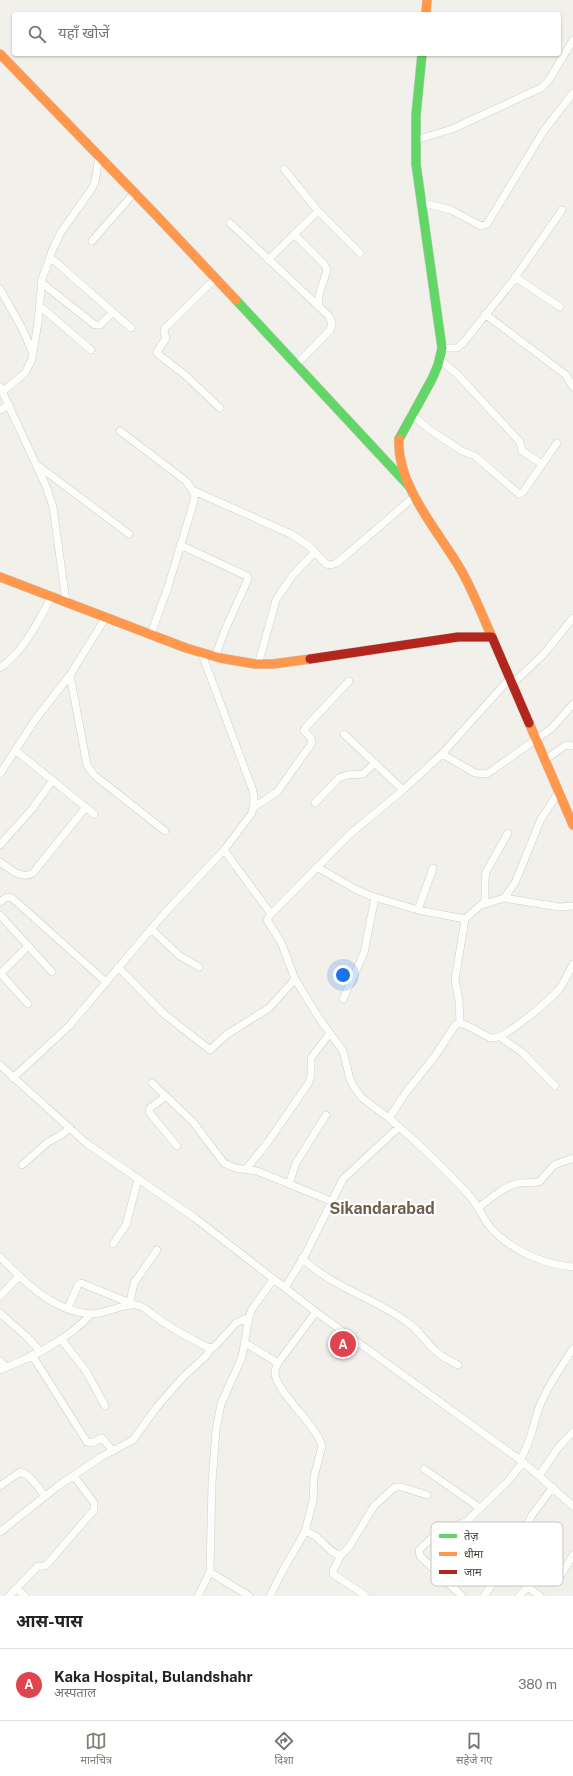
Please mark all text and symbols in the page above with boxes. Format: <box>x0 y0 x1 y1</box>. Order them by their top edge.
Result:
search box <box>12 12 561 56</box>
icon: search <box>26 23 48 45</box>
text: यहाँ खोजें <box>58 24 109 41</box>
your location <box>333 965 353 985</box>
district label: Sikandarabad <box>329 1199 435 1218</box>
pin: A <box>330 1329 356 1359</box>
legend <box>431 1522 563 1586</box>
text: तेज़ <box>464 1530 479 1542</box>
text: धीमा <box>464 1548 483 1560</box>
text: जाम <box>464 1566 482 1578</box>
text: आस-पास <box>16 1611 83 1631</box>
text: Kaka Hospital, Bulandshahr <box>54 1668 253 1685</box>
text: A <box>24 1677 34 1692</box>
text: 380 m <box>518 1677 557 1692</box>
text: अस्पताल <box>54 1685 96 1700</box>
tab: मानचित्र <box>81 1730 112 1768</box>
tab: दिशा <box>273 1730 295 1768</box>
tab: सहेजे गए <box>456 1730 492 1768</box>

